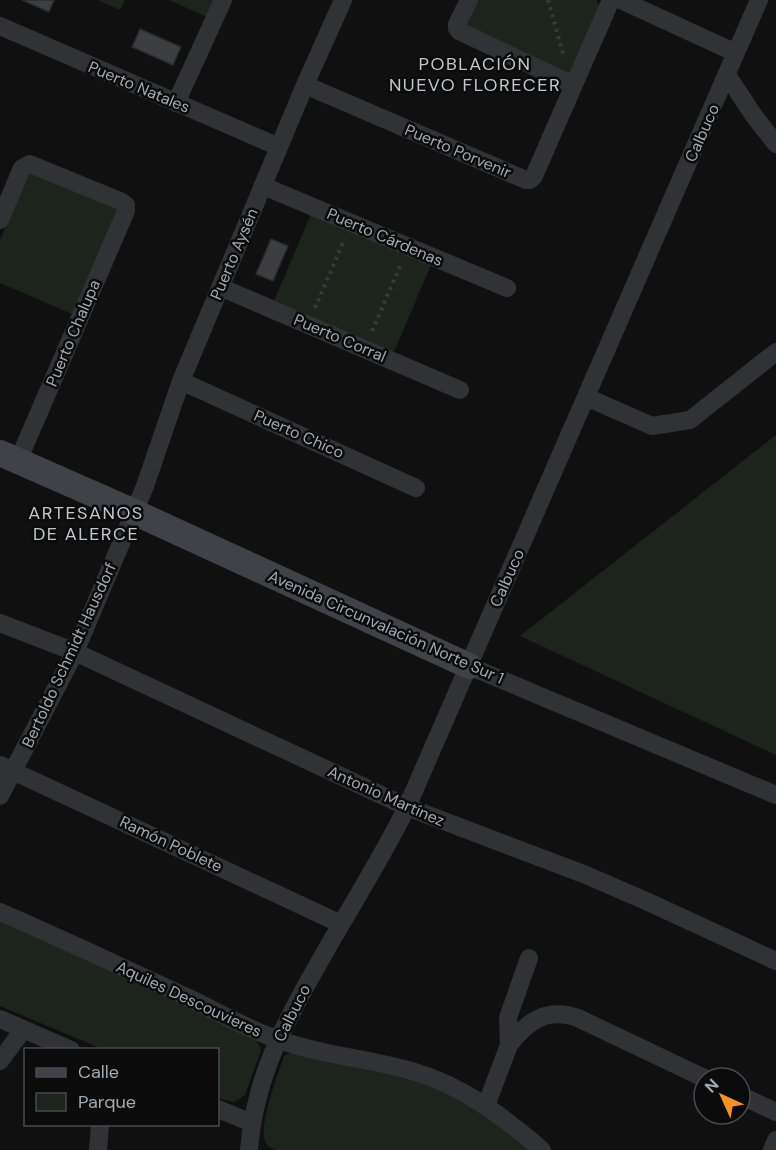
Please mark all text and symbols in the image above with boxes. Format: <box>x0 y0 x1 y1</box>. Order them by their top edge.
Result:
district label: POBLACIÓN NUEVO FLORECER <box>389 52 561 97</box>
street label: Puerto Natales <box>85 56 193 118</box>
street label: Calbuco <box>680 101 724 165</box>
street label: Puerto Porvenir <box>402 119 514 183</box>
street label: Puerto Cárdenas <box>324 203 446 271</box>
street label: Puerto Aysén <box>205 205 263 303</box>
street label: Puerto Chalupa <box>41 276 105 390</box>
street label: Puerto Corral <box>291 309 389 367</box>
street label: Puerto Chico <box>251 405 347 463</box>
district label: ARTESANOS DE ALERCE <box>28 501 144 546</box>
street label: Calbuco <box>485 546 529 610</box>
street label: Bertoldo Schmidt Hausdorf <box>17 559 121 751</box>
street label: Avenida Circunvalación Norte Sur 1 <box>265 565 507 689</box>
street label: Antonio Martínez <box>324 761 448 831</box>
street label: Ramón Poblete <box>116 811 226 877</box>
street label: Aquiles Descouvieres <box>113 956 265 1042</box>
street label: Calbuco <box>269 981 315 1045</box>
legend <box>24 1048 219 1126</box>
text: Calle <box>78 1060 119 1084</box>
north arrow <box>692 1066 752 1126</box>
text: N <box>700 1074 723 1097</box>
text: Parque <box>78 1090 136 1114</box>

